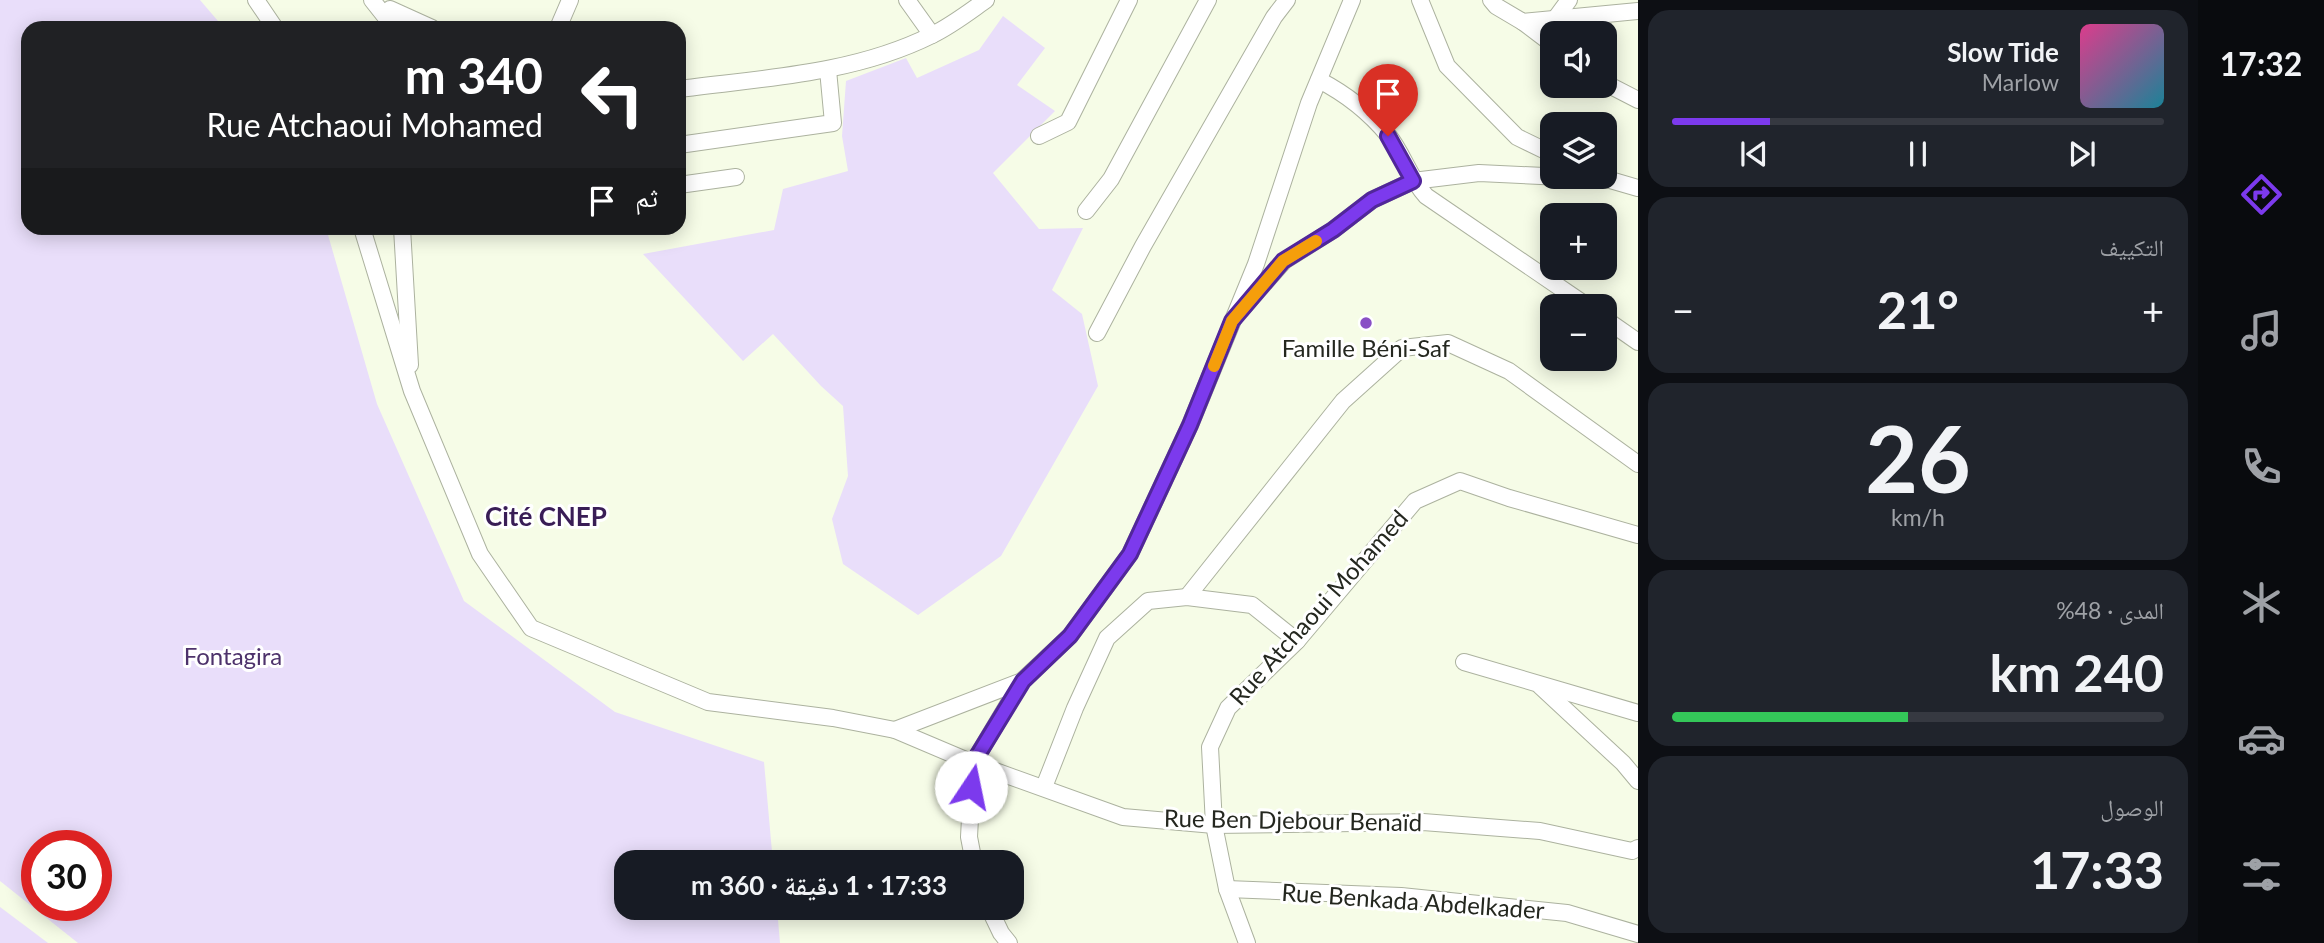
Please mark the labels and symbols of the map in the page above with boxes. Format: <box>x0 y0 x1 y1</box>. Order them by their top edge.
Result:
pin <box>1358 64 1418 136</box>
marker: Famille Béni-Saf <box>1358 315 1374 331</box>
place label: Famille Béni-Saf <box>1282 333 1451 362</box>
district label: Cité CNEP <box>485 500 607 532</box>
street label: Rue Atchaoui Mohamed <box>1223 504 1413 710</box>
park label: Fontagira <box>184 641 282 670</box>
position arrow <box>934 750 1008 824</box>
street label: Rue Ben Djebour Benaïd <box>1164 803 1422 836</box>
speed limit sign: 30 <box>21 830 112 921</box>
street label: Rue Benkada Abdelkader <box>1281 877 1546 924</box>

